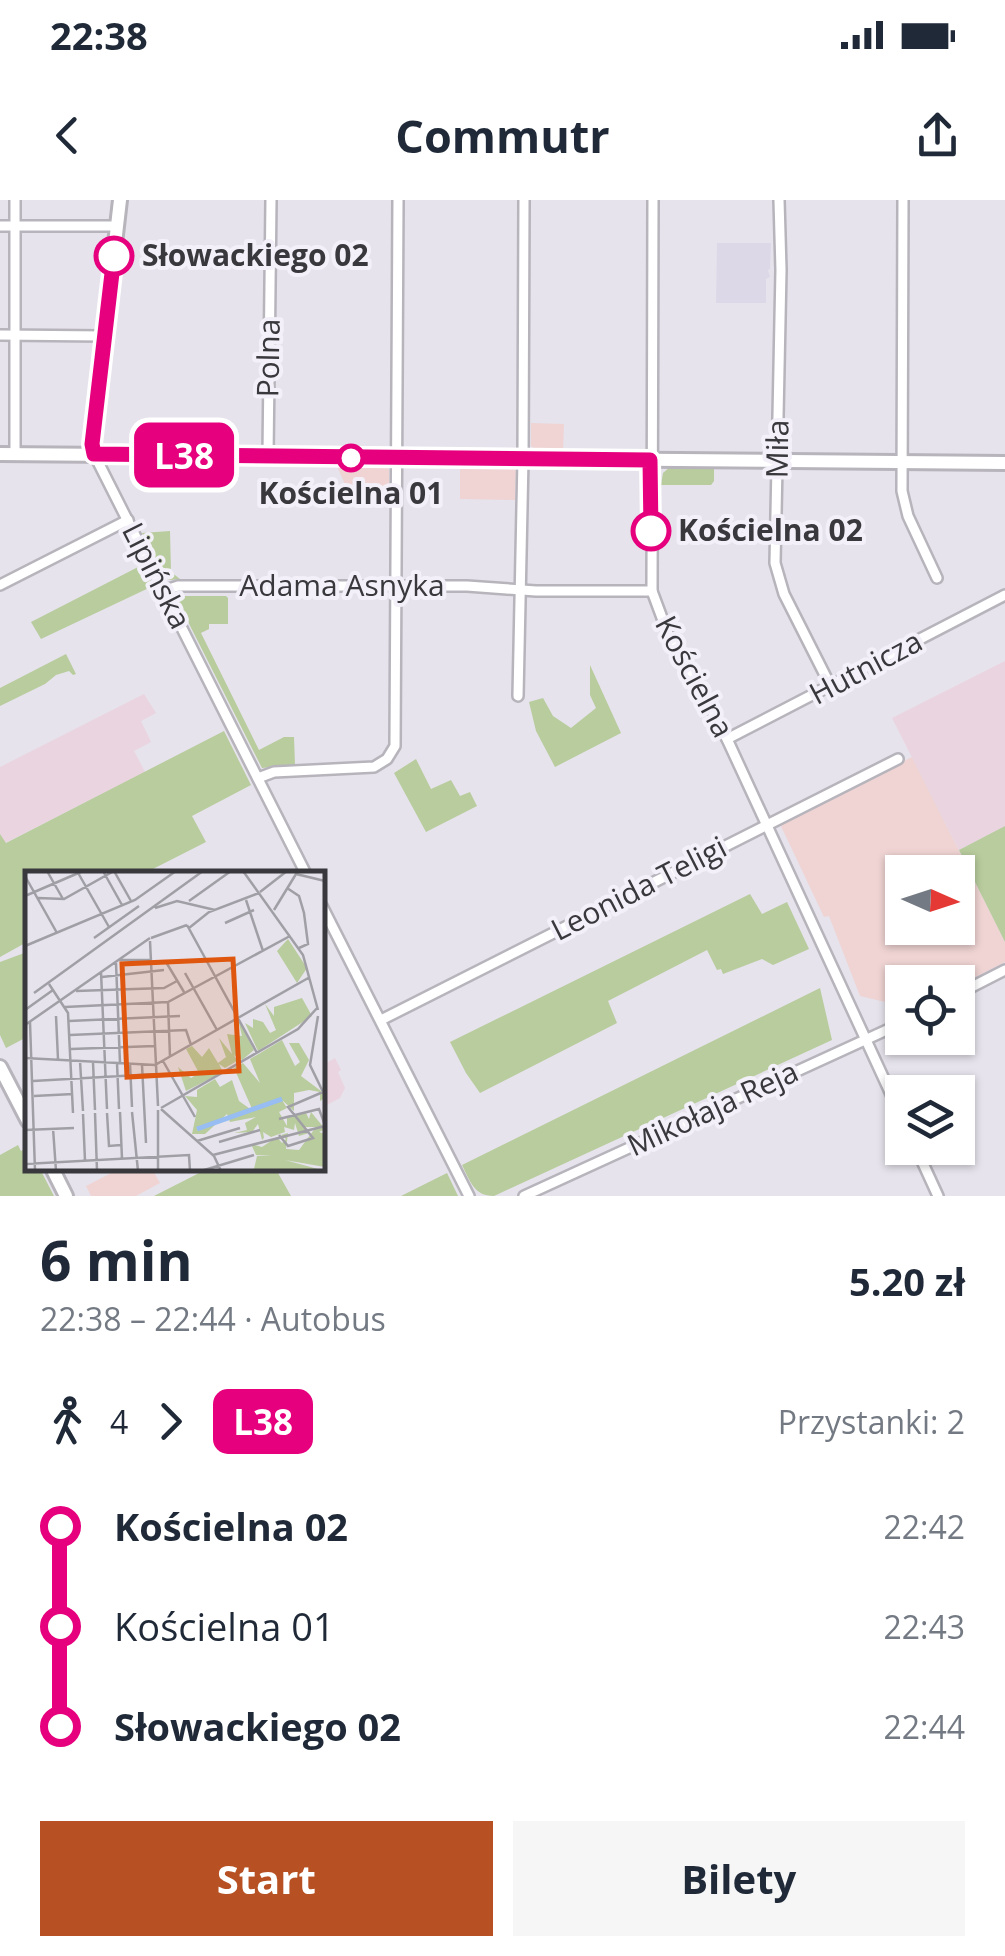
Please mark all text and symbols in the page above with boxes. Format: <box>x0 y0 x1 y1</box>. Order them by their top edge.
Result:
text: 22:38 <box>50 9 148 61</box>
text: Commutr <box>395 105 610 166</box>
icon: back <box>40 108 95 163</box>
icon: share <box>910 108 965 163</box>
place label: Słowackiego 02 <box>142 234 369 275</box>
marker: Słowackiego 02 <box>95 237 133 275</box>
street label: Polna <box>246 318 289 398</box>
street label: Miła <box>755 419 798 479</box>
line badge: L38 <box>126 422 242 488</box>
text: L38 <box>154 432 214 479</box>
marker: Kościelna 01 <box>338 445 364 471</box>
place label: Kościelna 01 <box>259 472 443 513</box>
place label: Kościelna 02 <box>678 509 863 550</box>
marker: Kościelna 02 <box>632 512 670 550</box>
street label: Lipińska <box>113 515 202 636</box>
street label: Adama Asnyka <box>239 564 445 605</box>
street label: Kościelna <box>646 608 744 744</box>
street label: Hutnicza <box>802 620 929 713</box>
street label: Leonida Teligi <box>544 826 733 949</box>
north arrow <box>885 855 975 945</box>
map controls <box>885 855 975 1165</box>
inset map <box>25 871 325 1171</box>
button: locate <box>885 965 975 1055</box>
street label: Mikołaja Reja <box>620 1050 805 1165</box>
button: layers <box>885 1075 975 1165</box>
text: 6 min <box>40 1222 193 1297</box>
text: 5.20 zł <box>849 1255 965 1307</box>
text: 22:38 – 22:44 · Autobus <box>40 1297 386 1340</box>
icon: walk <box>40 1394 95 1449</box>
icon: forward <box>143 1394 198 1449</box>
text: L38 <box>233 1398 293 1445</box>
text: 4 <box>110 1400 128 1443</box>
text: Przystanki: 2 <box>778 1400 965 1443</box>
text: Kościelna 02 <box>114 1500 348 1552</box>
text: 22:42 <box>883 1505 965 1548</box>
text: Kościelna 01 <box>114 1600 335 1652</box>
text: 22:43 <box>883 1605 965 1648</box>
text: Słowackiego 02 <box>114 1700 401 1752</box>
text: 22:44 <box>883 1705 965 1748</box>
button: Start <box>40 1821 493 1936</box>
button: Bilety <box>513 1821 965 1936</box>

